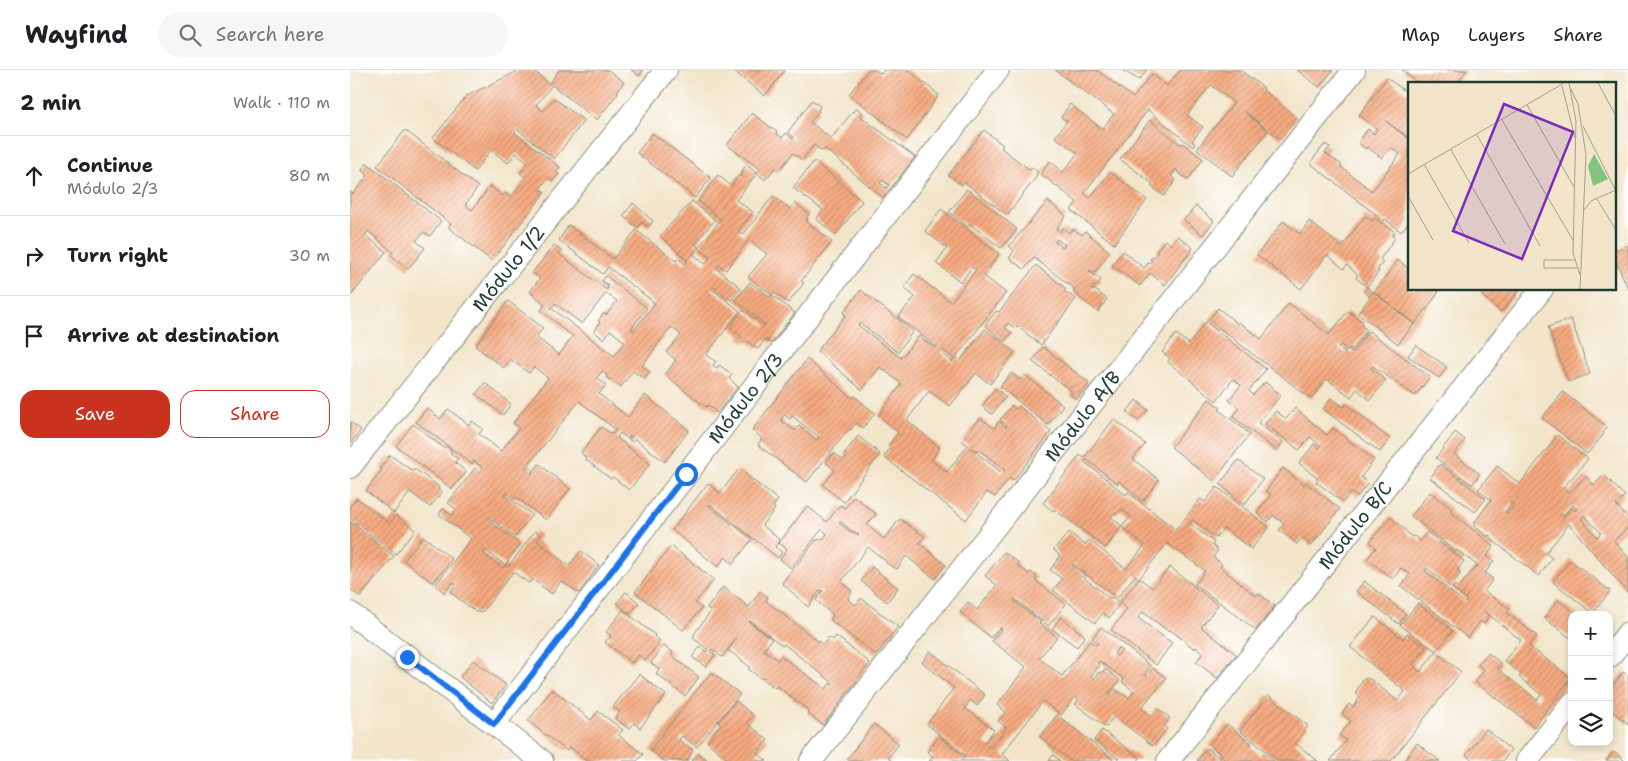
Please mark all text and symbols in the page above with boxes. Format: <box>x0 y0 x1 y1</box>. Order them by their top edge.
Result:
search box <box>158 12 508 57</box>
text: Wayfind <box>25 19 128 51</box>
icon: search <box>176 21 204 49</box>
text: Search here <box>216 22 324 47</box>
text: Map <box>1402 23 1440 47</box>
text: Layers <box>1468 23 1525 47</box>
text: Share <box>1553 23 1603 47</box>
inset map <box>1408 82 1616 290</box>
text: 2 min <box>20 89 81 117</box>
text: Walk · 110 m <box>233 92 330 113</box>
text: Continue <box>67 153 153 178</box>
icon: ahead <box>20 162 48 190</box>
text: 80 m <box>289 165 330 186</box>
text: Módulo 2/3 <box>67 178 159 199</box>
street label: Módulo 1/2 <box>466 220 550 316</box>
icon: right <box>20 242 48 270</box>
text: Turn right <box>67 243 168 268</box>
text: 30 m <box>289 245 330 266</box>
icon: arrive <box>20 322 48 350</box>
text: Arrive at destination <box>67 323 279 348</box>
street label: Módulo 2/3 <box>702 347 789 448</box>
street label: Módulo A/B <box>1039 365 1126 466</box>
button: Save <box>20 390 170 438</box>
button: Share <box>180 390 330 438</box>
route start <box>675 463 698 486</box>
street label: Módulo B/C <box>1312 476 1397 574</box>
map controls <box>1568 611 1613 746</box>
button: + <box>1568 611 1613 656</box>
route end <box>396 646 419 669</box>
button: − <box>1568 656 1613 701</box>
button: layers <box>1568 701 1613 746</box>

